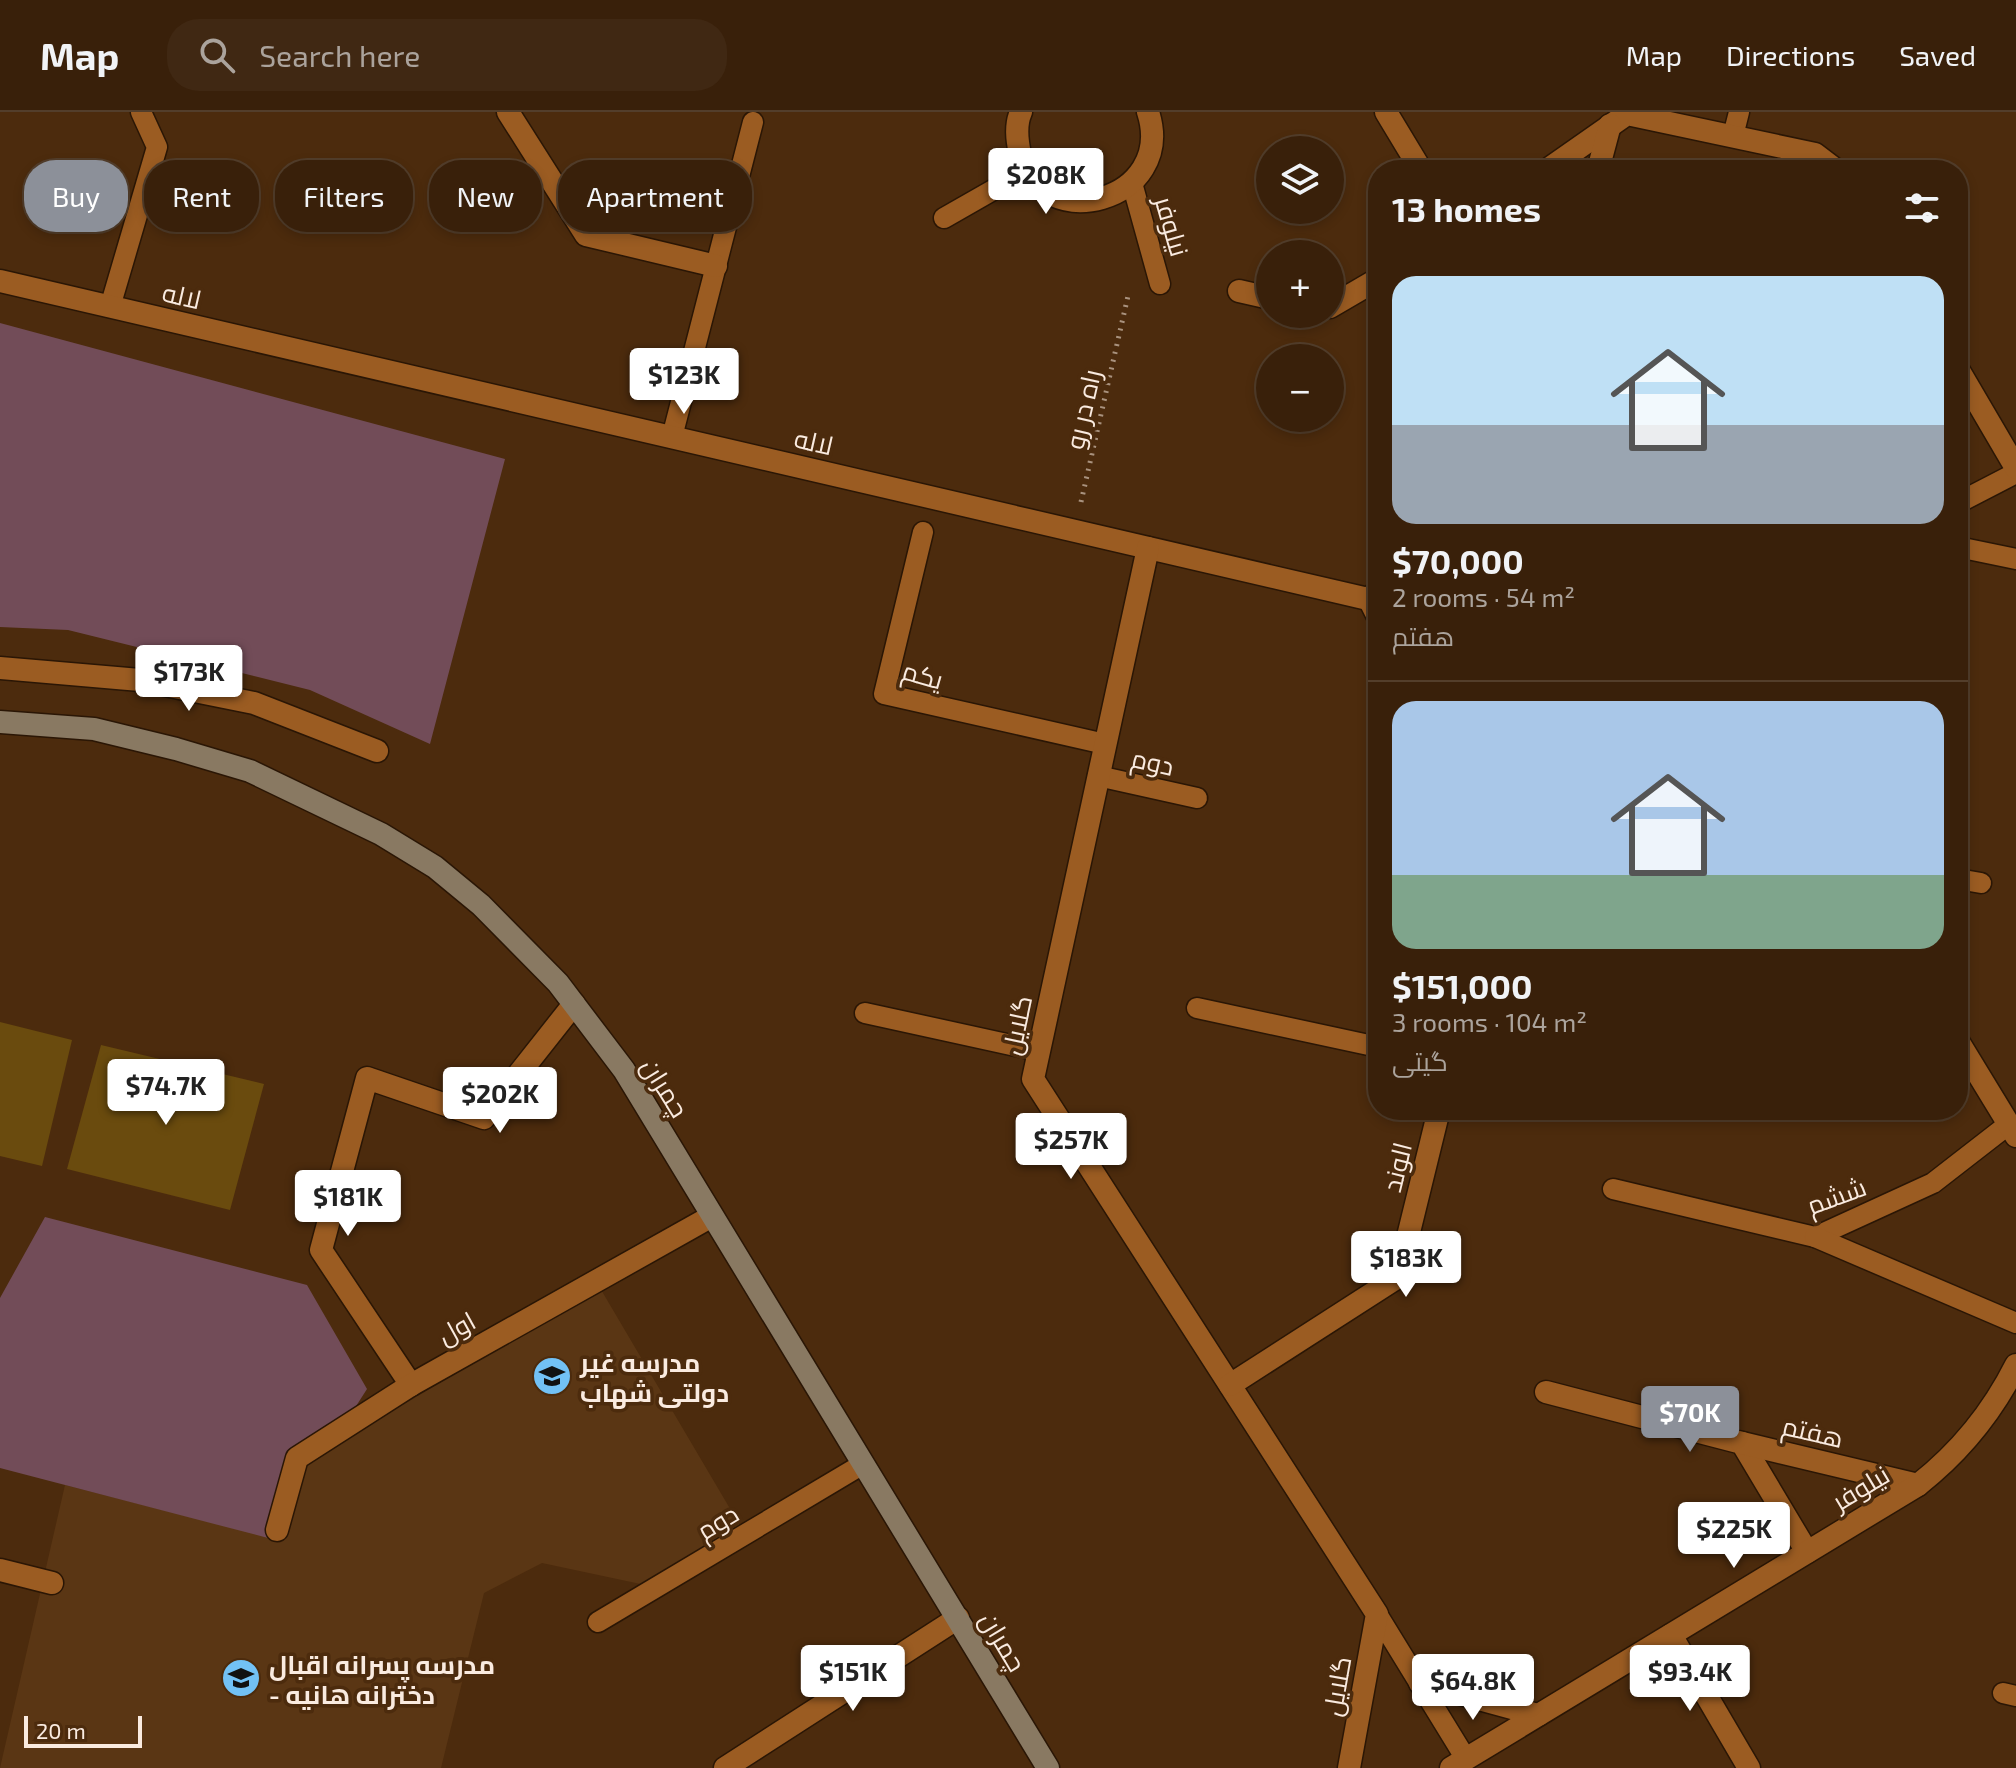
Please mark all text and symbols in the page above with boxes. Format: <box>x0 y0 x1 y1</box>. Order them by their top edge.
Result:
search box <box>167 19 727 91</box>
text: Map <box>40 32 119 78</box>
icon: search <box>195 33 239 77</box>
text: Search here <box>259 37 420 73</box>
text: Map <box>1626 38 1682 72</box>
text: Directions <box>1726 38 1855 72</box>
text: Saved <box>1899 38 1976 72</box>
map controls <box>1256 136 1344 432</box>
button: layers <box>1256 136 1344 224</box>
pin: $208K <box>990 148 1102 216</box>
text: $208K <box>1006 158 1086 189</box>
chip: Buy <box>24 160 128 232</box>
chip: Rent <box>144 160 259 232</box>
chip: Filters <box>275 160 413 232</box>
chip: New <box>429 160 542 232</box>
chip: Apartment <box>558 160 752 232</box>
icon: filters <box>1900 186 1944 230</box>
text: 13 homes <box>1392 188 1541 229</box>
street label: نیلوفر <box>1148 190 1196 260</box>
button: + <box>1256 240 1344 328</box>
street label: لاله <box>160 276 204 314</box>
icon: home <box>1596 328 1740 472</box>
button: − <box>1256 344 1344 432</box>
pin: $123K <box>628 348 740 416</box>
text: $123K <box>648 358 720 389</box>
street label: راه در رو <box>1058 366 1107 452</box>
street label: لاله <box>792 422 836 460</box>
text: $70,000 <box>1392 540 1524 581</box>
text: 2 rooms · 54 m² <box>1392 581 1575 612</box>
text: هفتم <box>1392 620 1454 651</box>
pin: $173K <box>133 645 245 713</box>
street label: یکم <box>898 653 947 698</box>
text: $173K <box>153 655 225 686</box>
street label: دوم <box>1128 741 1177 785</box>
icon: home <box>1596 753 1740 897</box>
text: $151,000 <box>1392 965 1532 1006</box>
street label: گلایل <box>995 992 1039 1058</box>
text: 3 rooms · 104 m² <box>1392 1006 1587 1037</box>
text: گیتی <box>1392 1045 1448 1076</box>
street label: چمران <box>633 1052 696 1124</box>
pin: $74.7K <box>101 1059 231 1127</box>
pin: $202K <box>444 1067 556 1135</box>
text: $74.7K <box>125 1069 207 1100</box>
text: $202K <box>461 1077 539 1108</box>
pin: $257K <box>1015 1113 1127 1181</box>
text: $257K <box>1034 1123 1108 1154</box>
street label: الوند <box>1375 1139 1418 1195</box>
pin: $181K <box>292 1170 404 1238</box>
street label: ششم <box>1802 1170 1871 1224</box>
text: $181K <box>313 1180 383 1211</box>
pin: $183K <box>1350 1231 1462 1299</box>
text: $183K <box>1369 1241 1443 1272</box>
street label: اول <box>432 1304 481 1351</box>
place label: مدرسه غیر دولتی شهاب <box>579 1346 729 1409</box>
school or university icon: مدرسه غیر دولتی شهاب <box>531 1355 573 1397</box>
pin: $70K <box>1643 1386 1737 1454</box>
text: $70K <box>1659 1396 1721 1427</box>
street label: هفتم <box>1778 1409 1847 1457</box>
street label: نیلوفر <box>1824 1458 1895 1518</box>
street label: دوم <box>691 1497 745 1549</box>
pin: $225K <box>1678 1502 1790 1570</box>
text: $225K <box>1696 1512 1772 1543</box>
street label: چمران <box>972 1606 1034 1678</box>
pin: $151K <box>797 1645 909 1713</box>
pin: $93.4K <box>1625 1645 1755 1713</box>
place label: مدرسه پسرانه اقبال - دخترانه هانیه <box>269 1648 495 1710</box>
street label: گلایل <box>1316 1654 1358 1719</box>
pin: $64.8K <box>1408 1654 1538 1722</box>
text: $151K <box>819 1655 887 1686</box>
text: $93.4K <box>1648 1655 1732 1686</box>
school or university icon: مدرسه پسرانه اقبال - دخترانه هانیه <box>220 1657 262 1699</box>
text: $64.8K <box>1430 1664 1516 1695</box>
scale bar <box>24 1712 142 1748</box>
text: 20 m <box>36 1717 86 1743</box>

